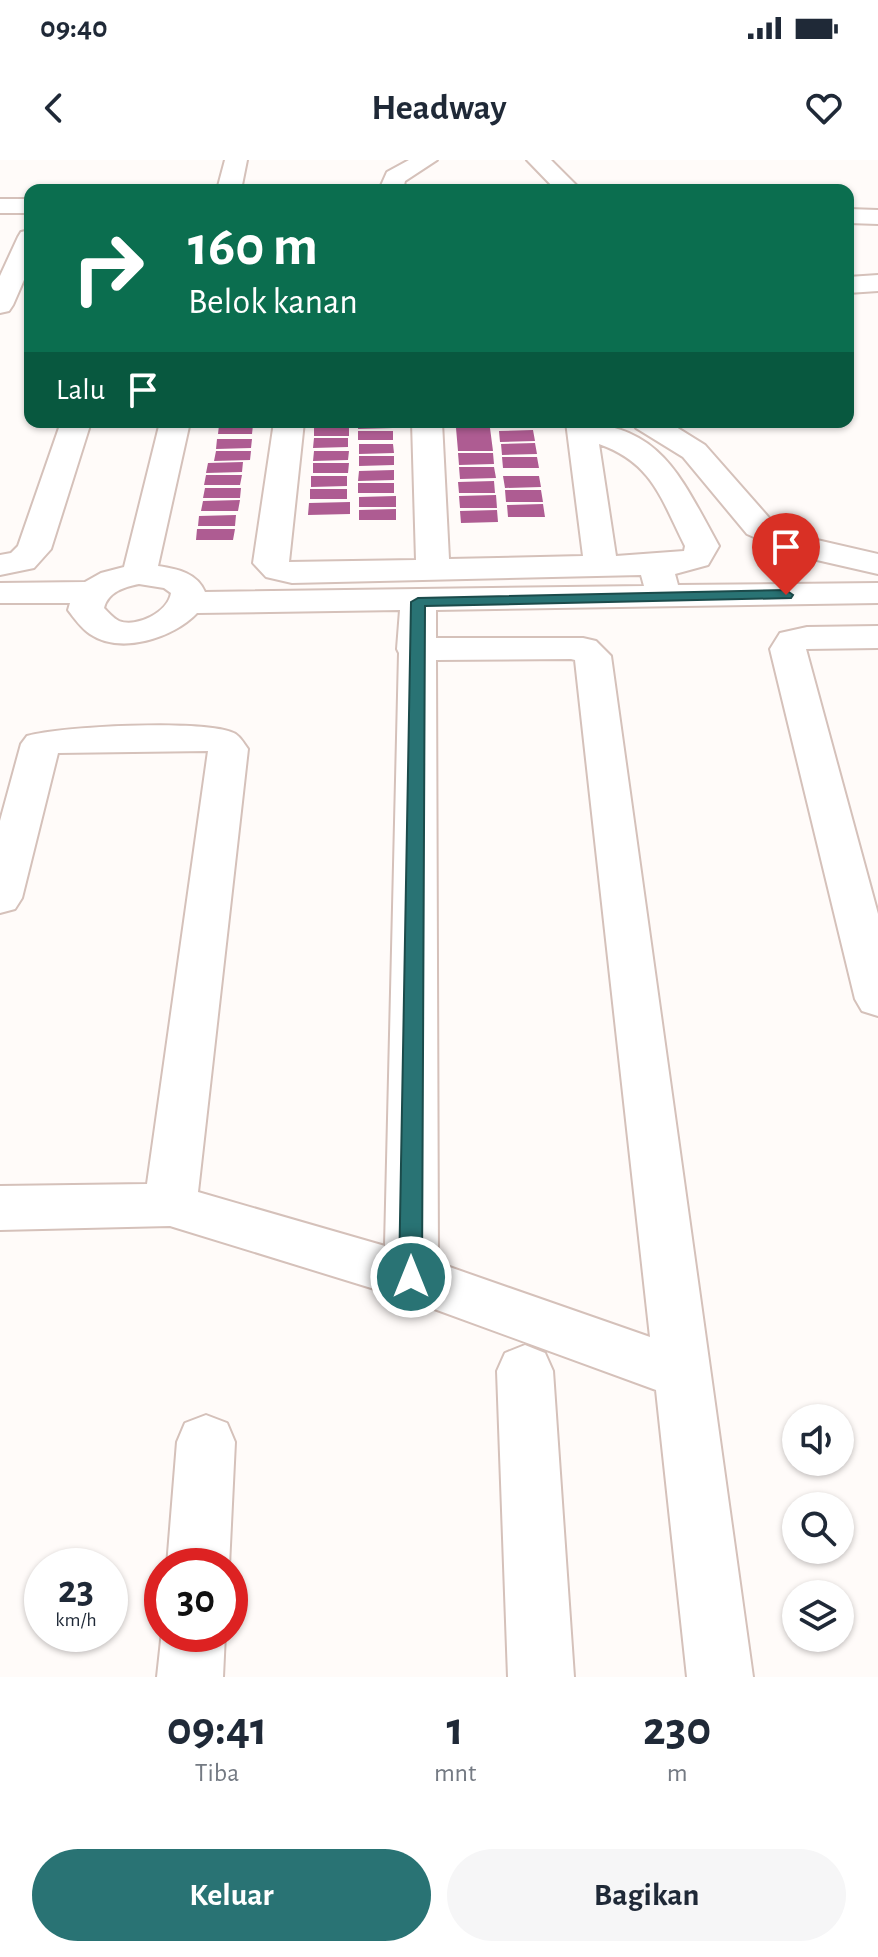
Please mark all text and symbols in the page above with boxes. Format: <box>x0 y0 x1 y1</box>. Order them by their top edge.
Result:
text: 09:40 <box>40 13 108 43</box>
icon: back <box>32 86 76 130</box>
icon: heart <box>802 86 846 130</box>
text: Headway <box>371 90 507 126</box>
icon: right <box>56 216 160 320</box>
text: 160 m <box>188 219 318 275</box>
text: Belok kanan <box>188 284 358 320</box>
icon: arrive <box>121 368 165 412</box>
text: Lalu <box>56 375 105 405</box>
pin <box>752 513 820 595</box>
icon: arrive <box>764 525 808 569</box>
position arrow <box>369 1235 453 1319</box>
map controls <box>782 1404 854 1652</box>
button: sound <box>782 1404 854 1476</box>
button: search <box>782 1492 854 1564</box>
speed limit sign: 30 <box>144 1548 248 1652</box>
text: 23 <box>58 1570 94 1610</box>
button: layers <box>782 1580 854 1652</box>
text: km/h <box>55 1610 97 1630</box>
text: 09:41 <box>167 1706 267 1754</box>
text: 1 <box>447 1706 464 1754</box>
text: 230 <box>643 1706 711 1754</box>
text: Tiba <box>195 1760 239 1786</box>
text: mnt <box>434 1760 476 1786</box>
text: m <box>667 1760 688 1786</box>
button: Keluar <box>32 1849 431 1941</box>
button: Bagikan <box>447 1849 846 1941</box>

